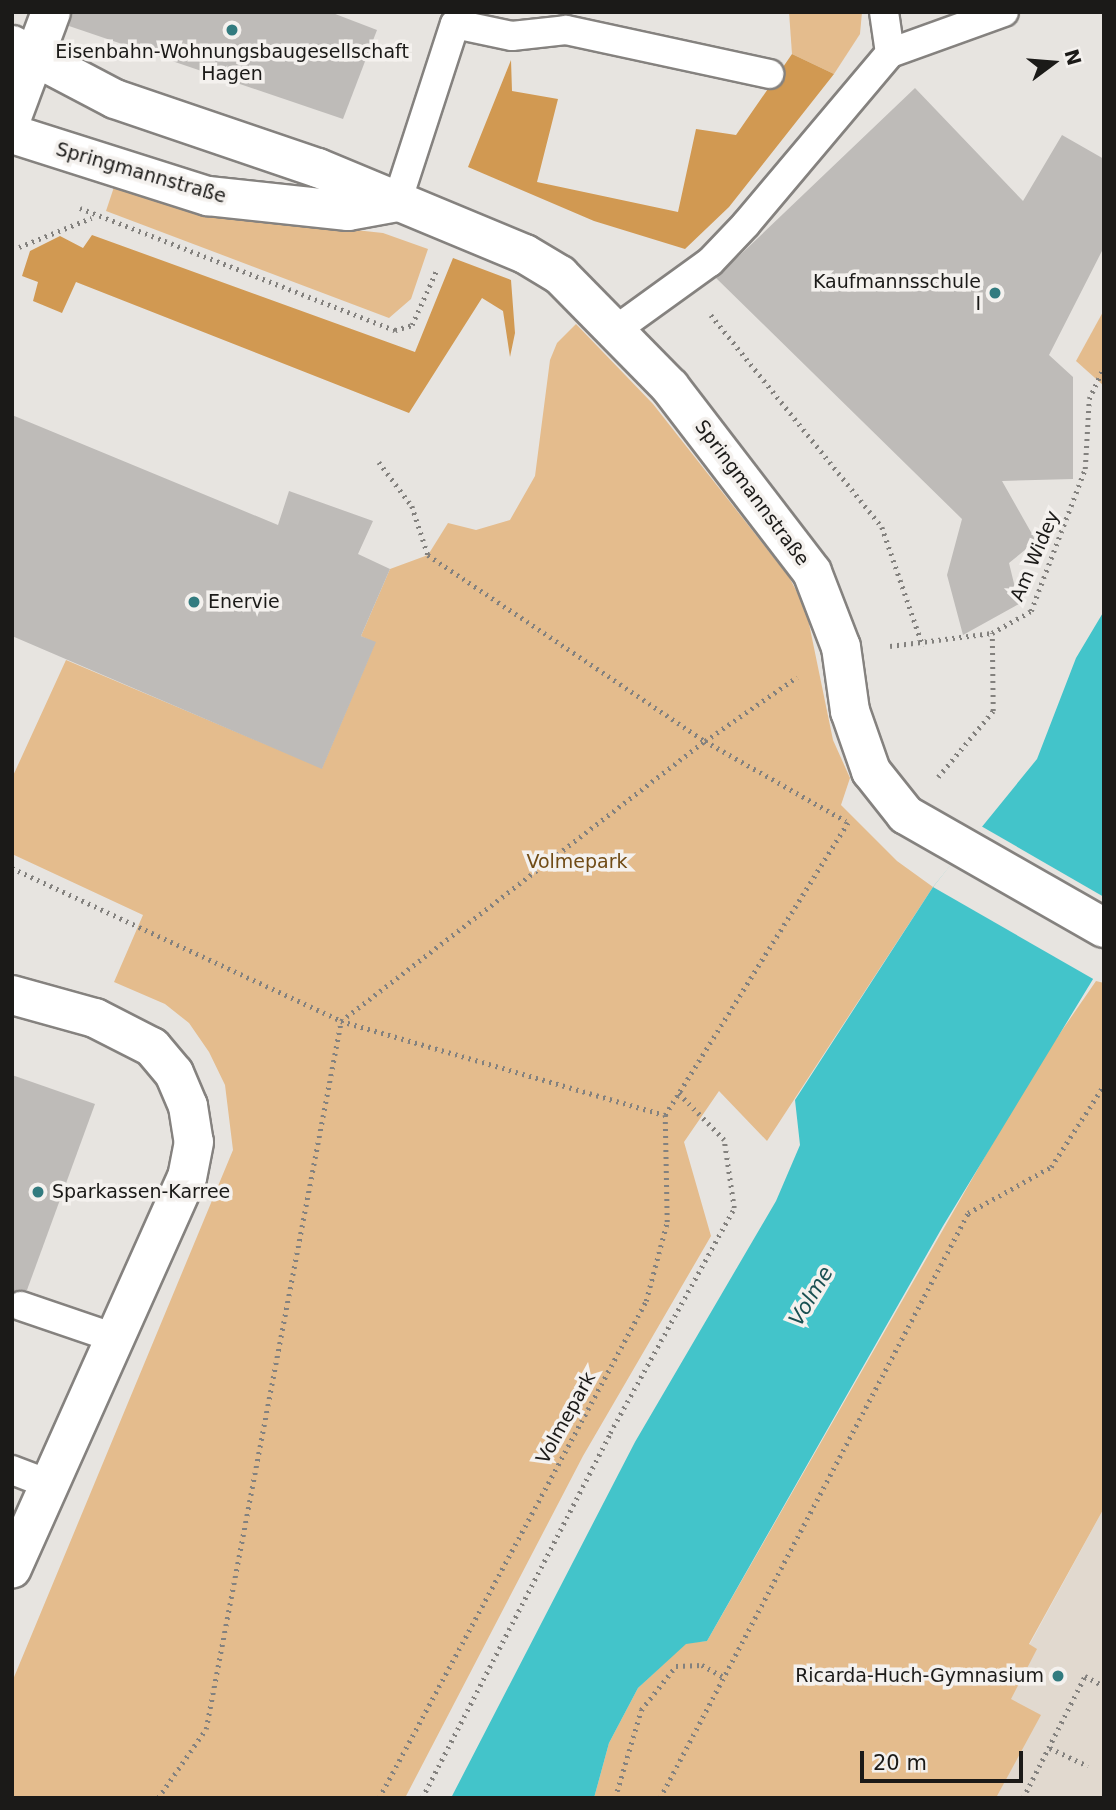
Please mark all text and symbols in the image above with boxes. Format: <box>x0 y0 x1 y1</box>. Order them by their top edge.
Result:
marker: Eisenbahn-Wohnungsbaugesellschaft Hagen <box>224 22 240 38</box>
north arrow <box>1018 28 1088 98</box>
place label: Eisenbahn-Wohnungsbaugesellschaft Hagen <box>55 41 409 85</box>
text: N <box>1060 47 1086 68</box>
street label: Springmannstraße <box>53 138 229 208</box>
place label: Kaufmannsschule I <box>813 271 981 315</box>
marker: Kaufmannsschule I <box>987 285 1003 301</box>
street label: Springmannstraße <box>690 416 814 570</box>
street label: Am Widey <box>1006 507 1064 605</box>
place label: Enervie <box>208 591 280 613</box>
marker: Enervie <box>186 594 202 610</box>
park label: Volmepark <box>526 851 628 873</box>
place label: Sparkassen-Karree <box>52 1181 230 1203</box>
marker: Sparkassen-Karree <box>30 1184 46 1200</box>
water label: Volme <box>783 1262 839 1330</box>
street label: Volmepark <box>532 1368 600 1468</box>
place label: Ricarda-Huch-Gymnasium <box>795 1665 1044 1687</box>
marker: Ricarda-Huch-Gymnasium <box>1050 1668 1066 1684</box>
scale bar <box>864 1736 1027 1780</box>
text: 20 m <box>873 1751 927 1775</box>

